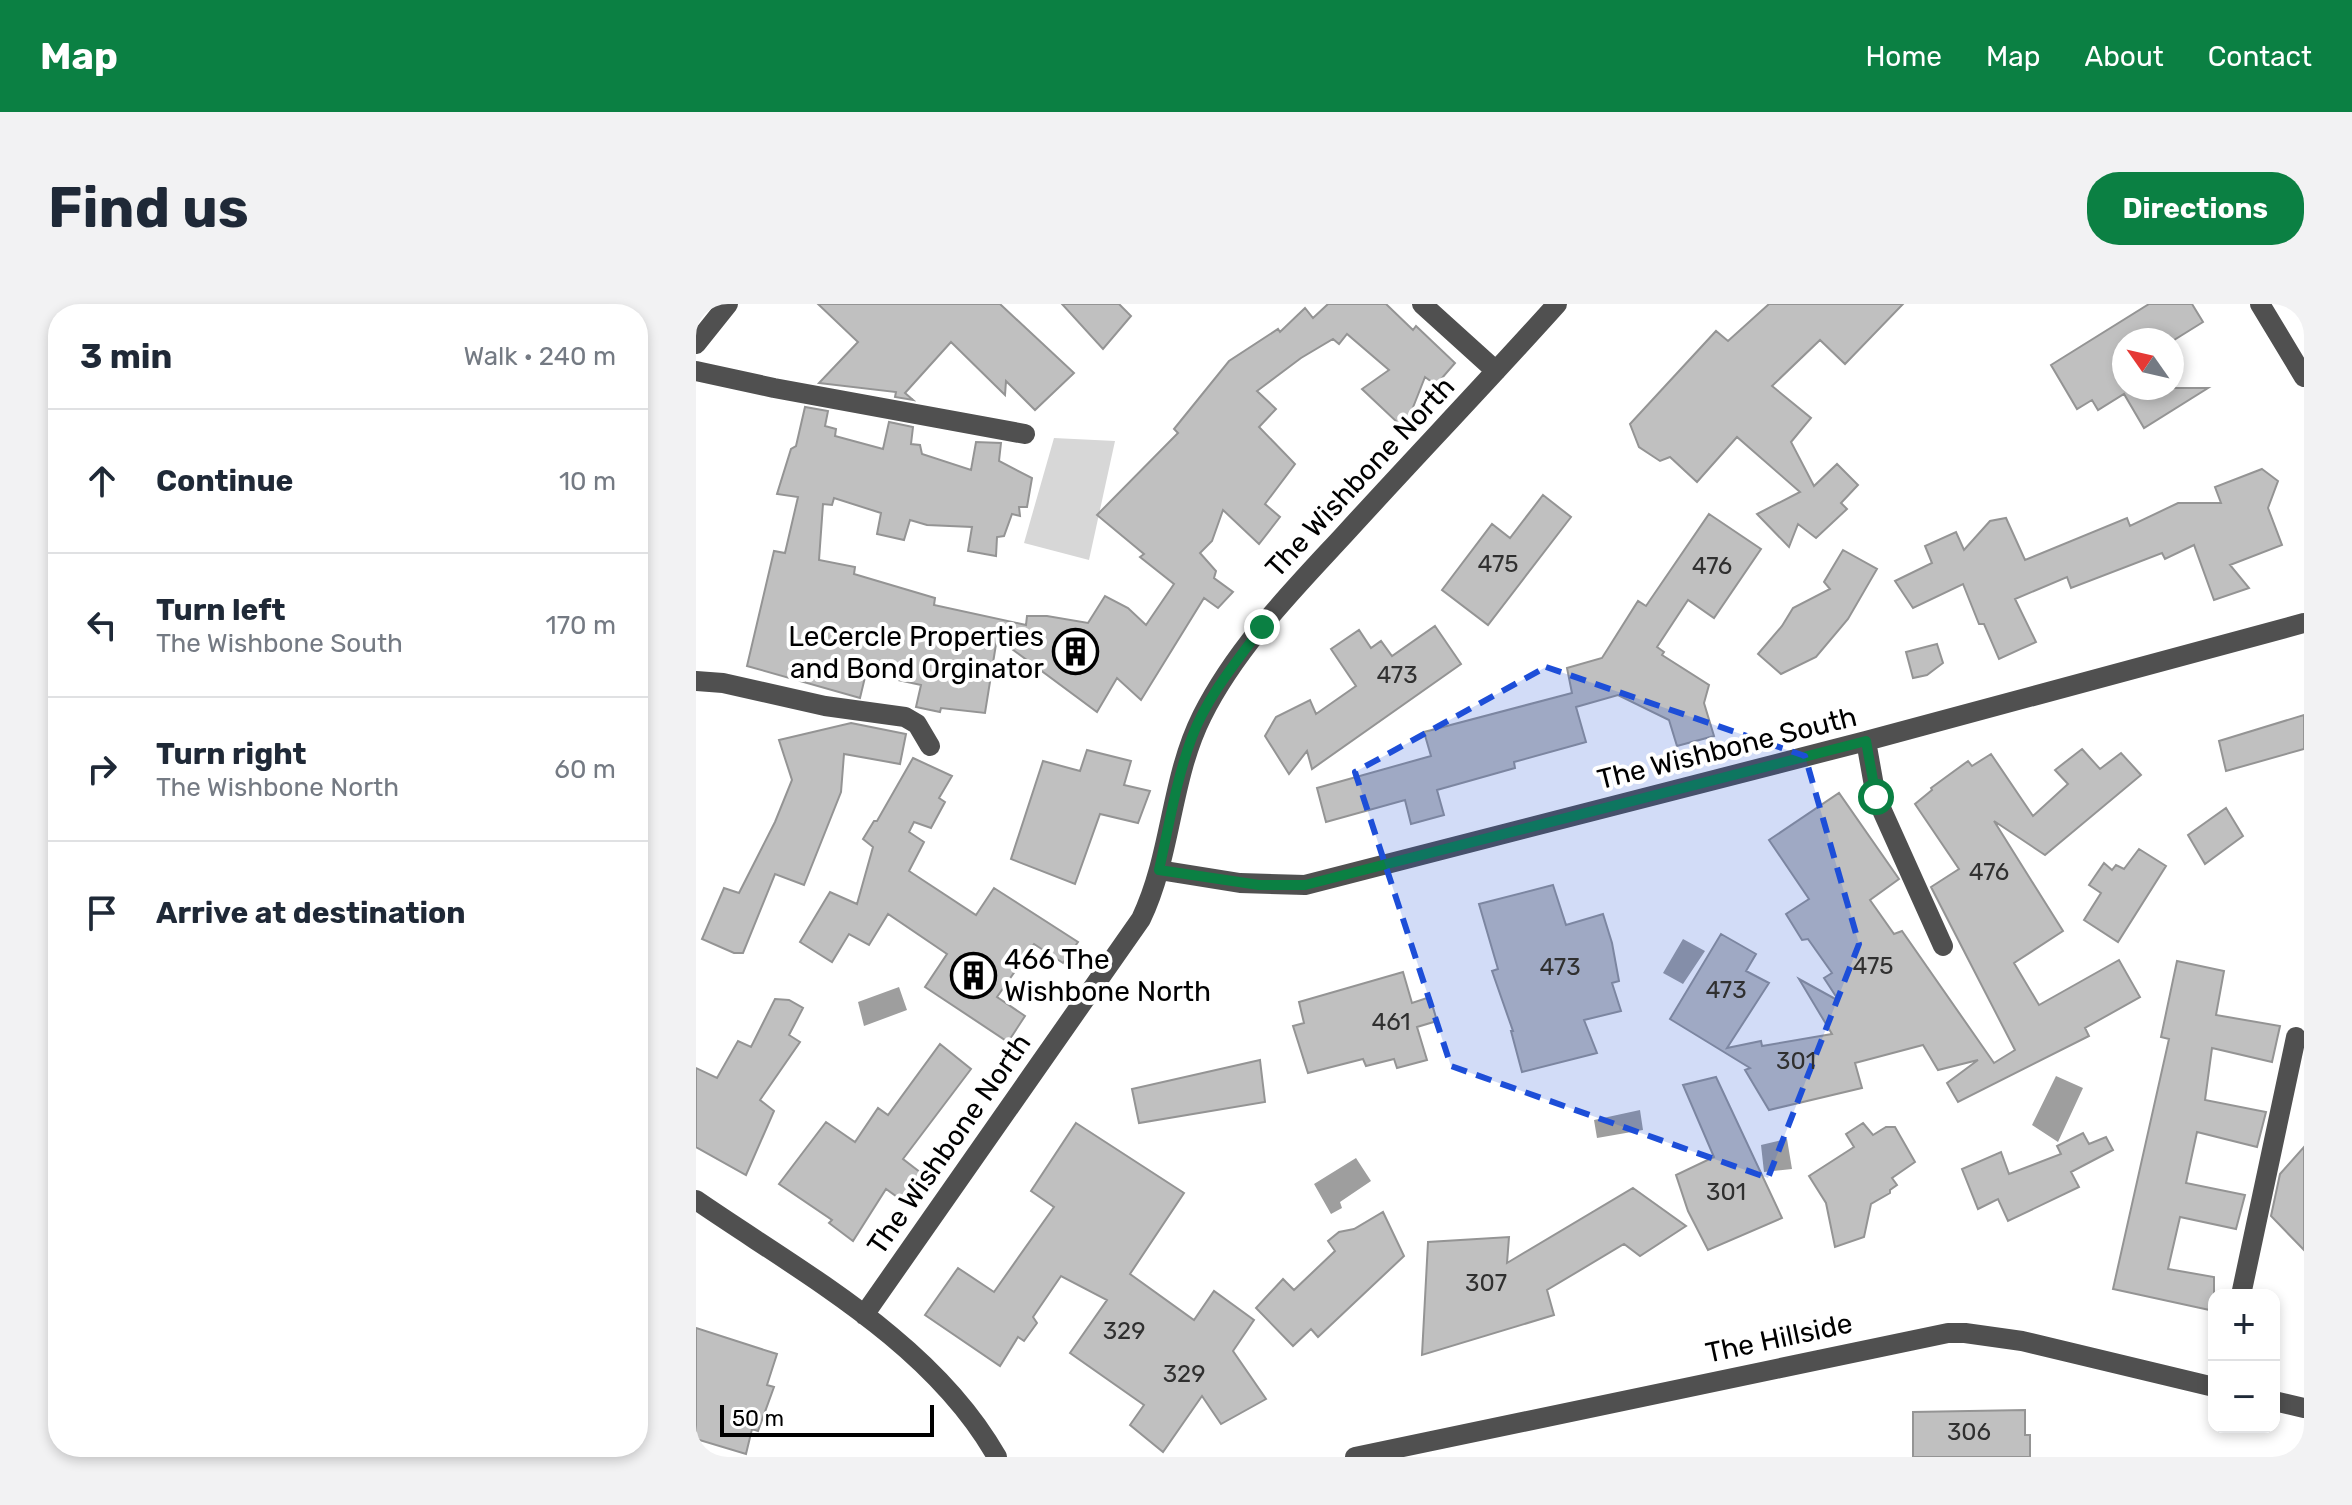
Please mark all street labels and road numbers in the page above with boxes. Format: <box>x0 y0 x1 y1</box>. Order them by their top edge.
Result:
street label: The Wishbone North <box>1259 370 1461 584</box>
street label: The Wishbone South <box>1594 700 1860 796</box>
street label: The Wishbone North <box>860 1027 1038 1261</box>
street label: The Hillside <box>1703 1306 1855 1370</box>

